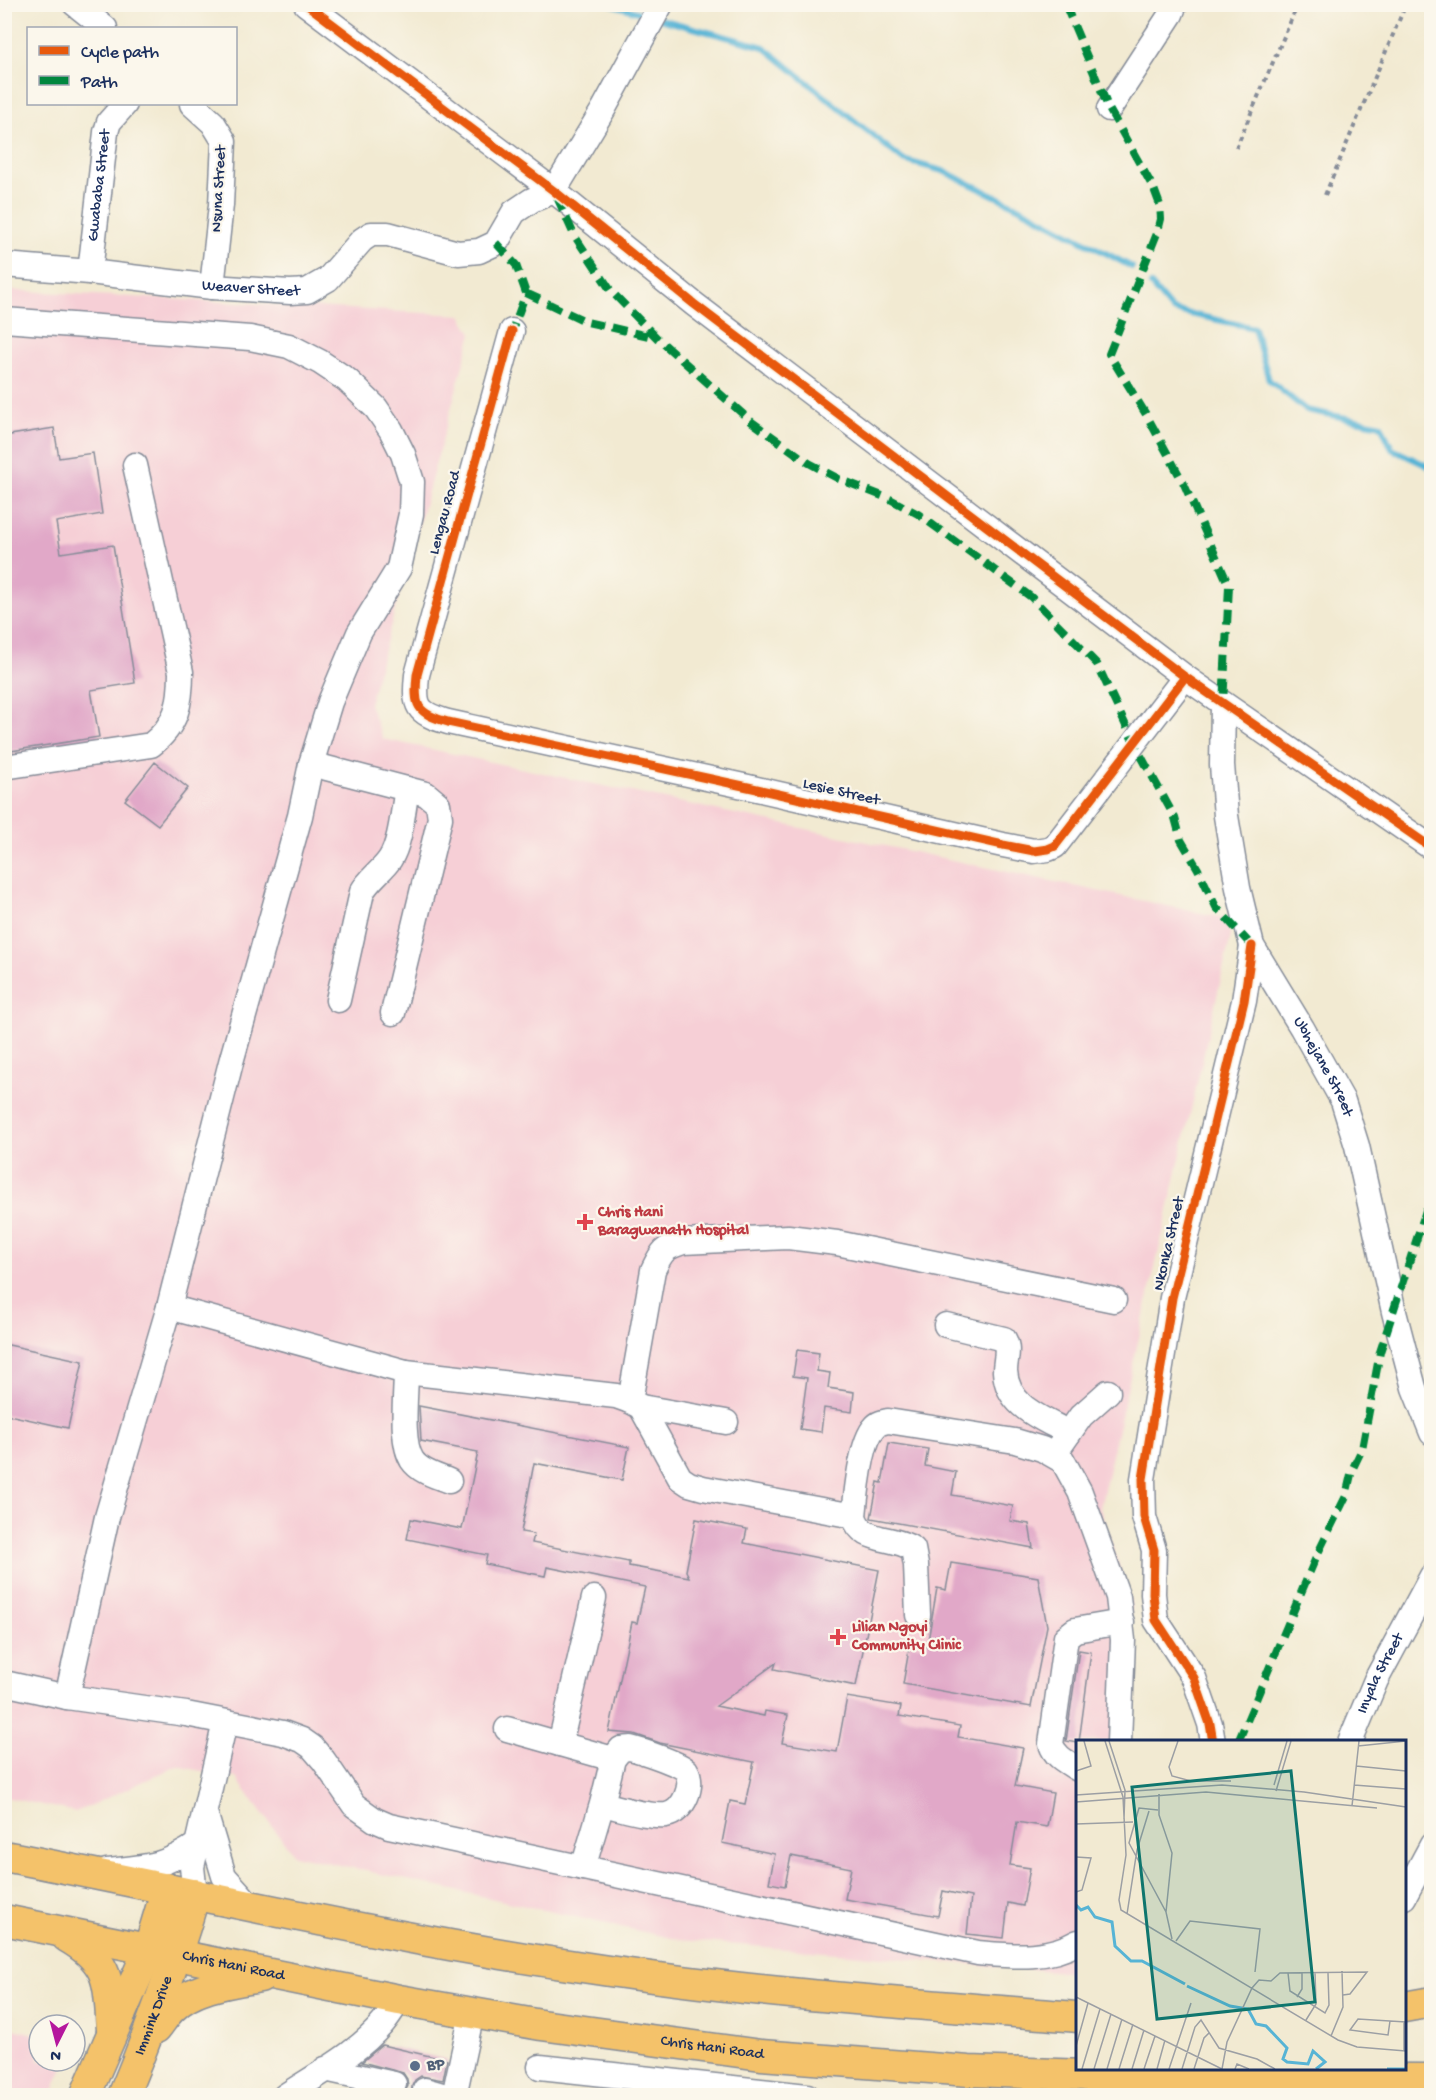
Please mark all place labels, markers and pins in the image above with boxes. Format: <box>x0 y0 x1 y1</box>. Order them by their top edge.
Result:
place label: Chris Hani Baragwanath Hospital <box>597 1204 749 1241</box>
marker: Chris Hani Baragwanath Hospital <box>576 1213 594 1231</box>
place label: Lilian Ngoyi Community Clinic <box>851 1619 962 1656</box>
marker: Lilian Ngoyi Community Clinic <box>829 1628 847 1646</box>
place label: BP <box>426 2057 445 2076</box>
marker: BP <box>408 2059 422 2073</box>

